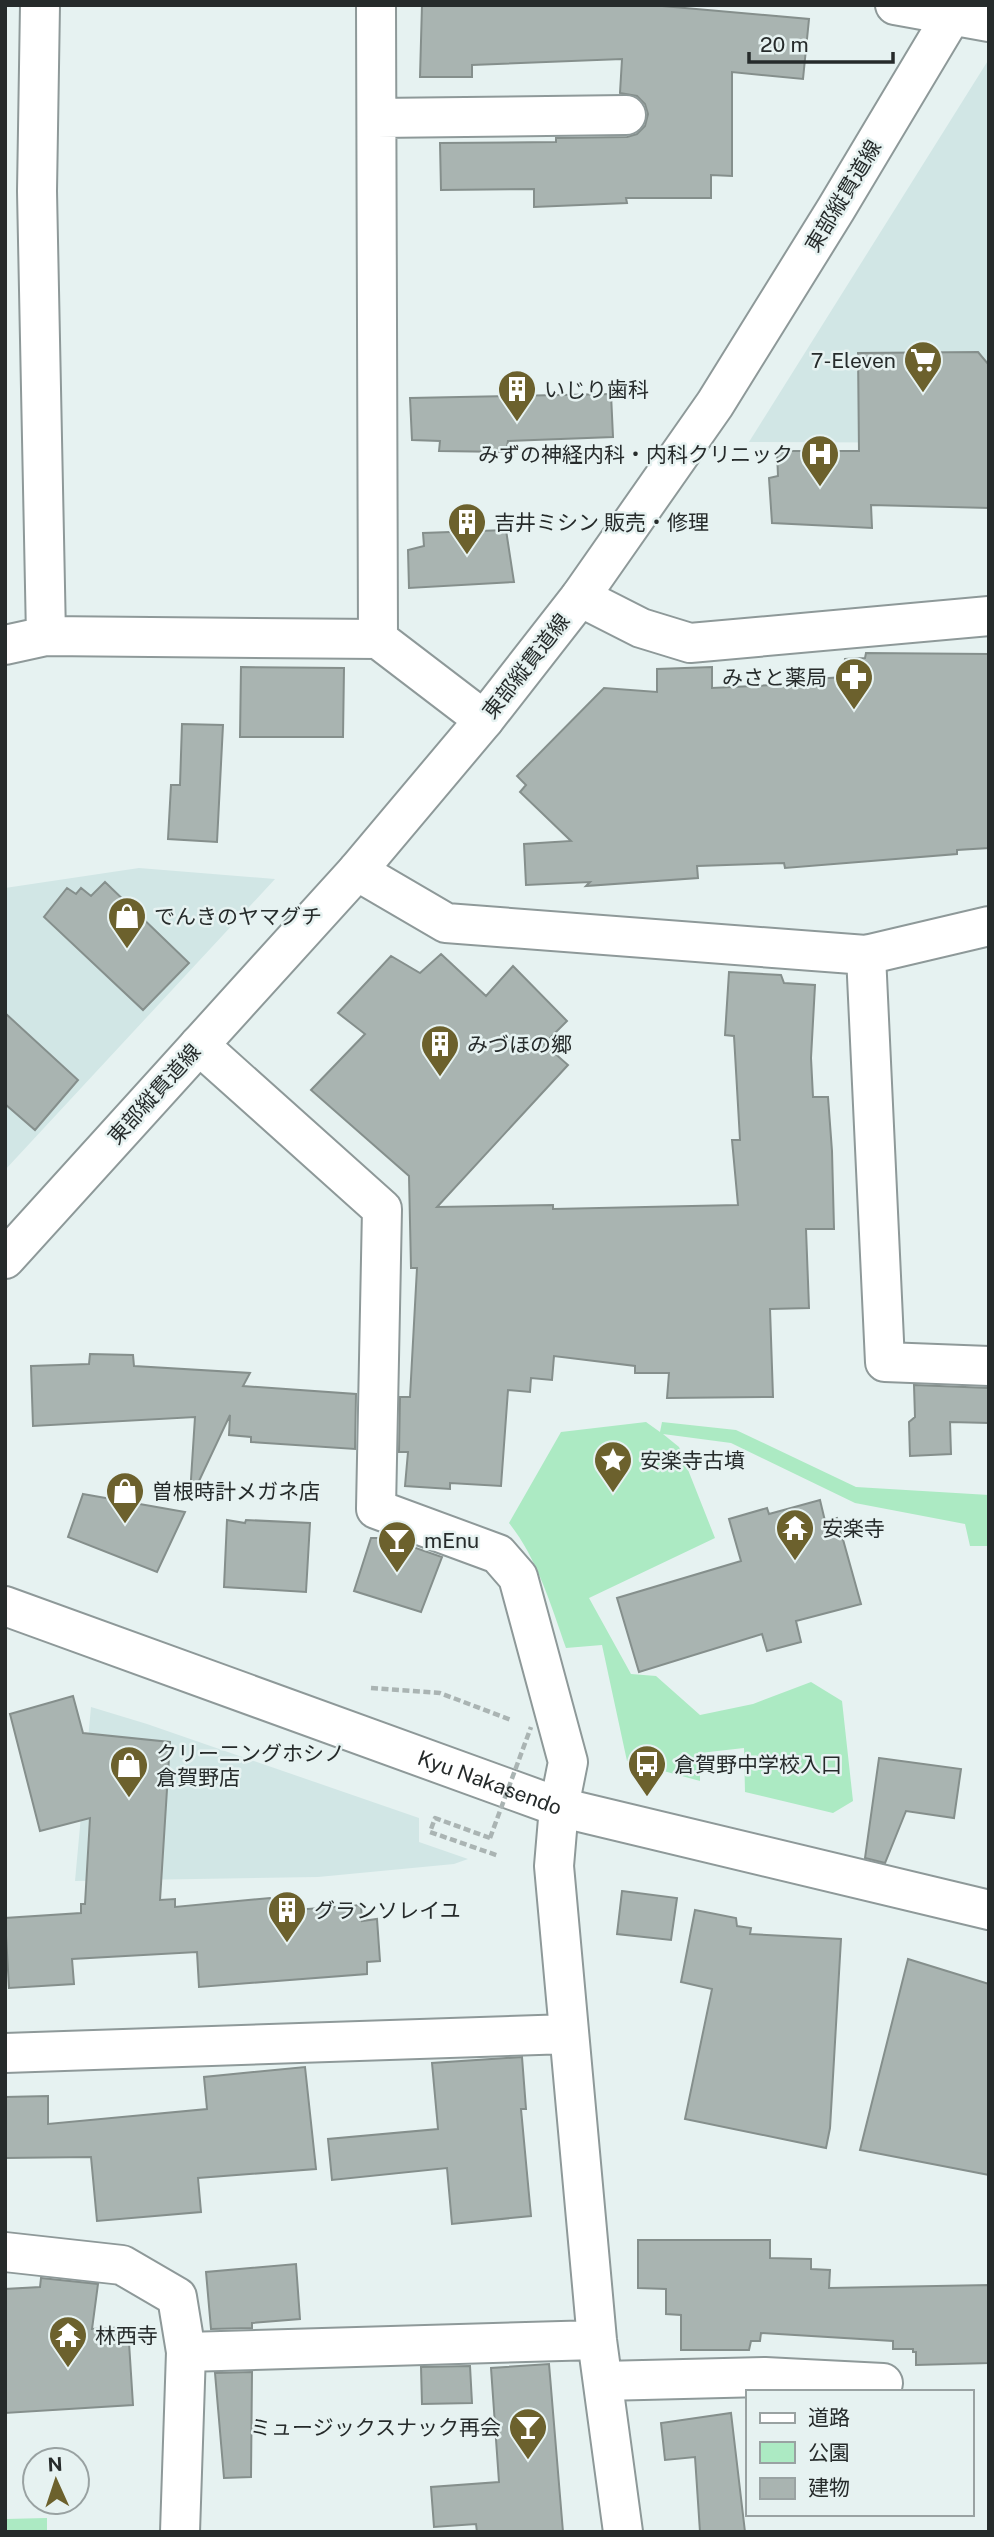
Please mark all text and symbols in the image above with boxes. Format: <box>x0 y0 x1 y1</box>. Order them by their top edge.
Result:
scale bar <box>749 21 892 65</box>
text: 20 m <box>760 32 809 57</box>
street label: 東部縦貫道線 <box>800 136 886 256</box>
supermarket icon: 7-Eleven <box>902 339 944 394</box>
place label: 7-Eleven <box>811 348 896 373</box>
building icon: いじり歯科 <box>496 368 538 423</box>
place label: いじり歯科 <box>544 377 649 402</box>
hospital icon: みずの神経内科・内科クリニック <box>799 433 841 488</box>
place label: みずの神経内科・内科クリニック <box>478 442 793 467</box>
building icon: 吉井ミシン 販売・修理 <box>446 501 488 556</box>
place label: 吉井ミシン 販売・修理 <box>494 510 709 535</box>
street label: 東部縦貫道線 <box>477 609 575 723</box>
pharmacy icon: みさと薬局 <box>833 656 875 711</box>
place label: みさと薬局 <box>722 665 827 690</box>
shop icon: でんきのヤマグチ <box>106 895 148 950</box>
place label: でんきのヤマグチ <box>154 904 322 929</box>
building icon: みづほの郷 <box>419 1023 461 1078</box>
place label: みづほの郷 <box>467 1032 572 1057</box>
street label: 東部縦貫道線 <box>103 1039 205 1149</box>
place icon: 安楽寺古墳 <box>592 1439 634 1494</box>
place label: 安楽寺古墳 <box>640 1448 745 1473</box>
shop icon: 曽根時計メガネ店 <box>104 1470 146 1525</box>
place label: 曽根時計メガネ店 <box>152 1479 320 1504</box>
temple icon: 安楽寺 <box>774 1507 816 1562</box>
place label: 安楽寺 <box>822 1516 885 1541</box>
bar icon: mEnu <box>376 1519 418 1574</box>
place label: mEnu <box>424 1528 479 1553</box>
place label: クリー二ングホシノ 倉賀野店 <box>156 1741 345 1790</box>
bus stop icon: 倉賀野中学校入口 <box>626 1743 668 1798</box>
shop icon: クリー二ングホシノ 倉賀野店 <box>108 1744 150 1799</box>
street label: Kyu Nakasendo <box>415 1744 566 1820</box>
place label: 倉賀野中学校入口 <box>674 1752 842 1777</box>
building icon: グランソレイユ <box>266 1889 308 1944</box>
place label: グランソレイユ <box>314 1898 461 1923</box>
temple icon: 林西寺 <box>47 2314 89 2369</box>
place label: 林西寺 <box>95 2323 158 2348</box>
legend <box>746 2390 973 2516</box>
text: 道路 <box>808 2405 850 2430</box>
bar icon: ミュージックスナック再会 <box>507 2406 549 2461</box>
place label: ミュージックスナック再会 <box>250 2415 501 2440</box>
text: 公園 <box>808 2440 850 2465</box>
north arrow <box>21 2446 91 2516</box>
text: N <box>47 2453 63 2475</box>
text: 建物 <box>808 2475 850 2500</box>

